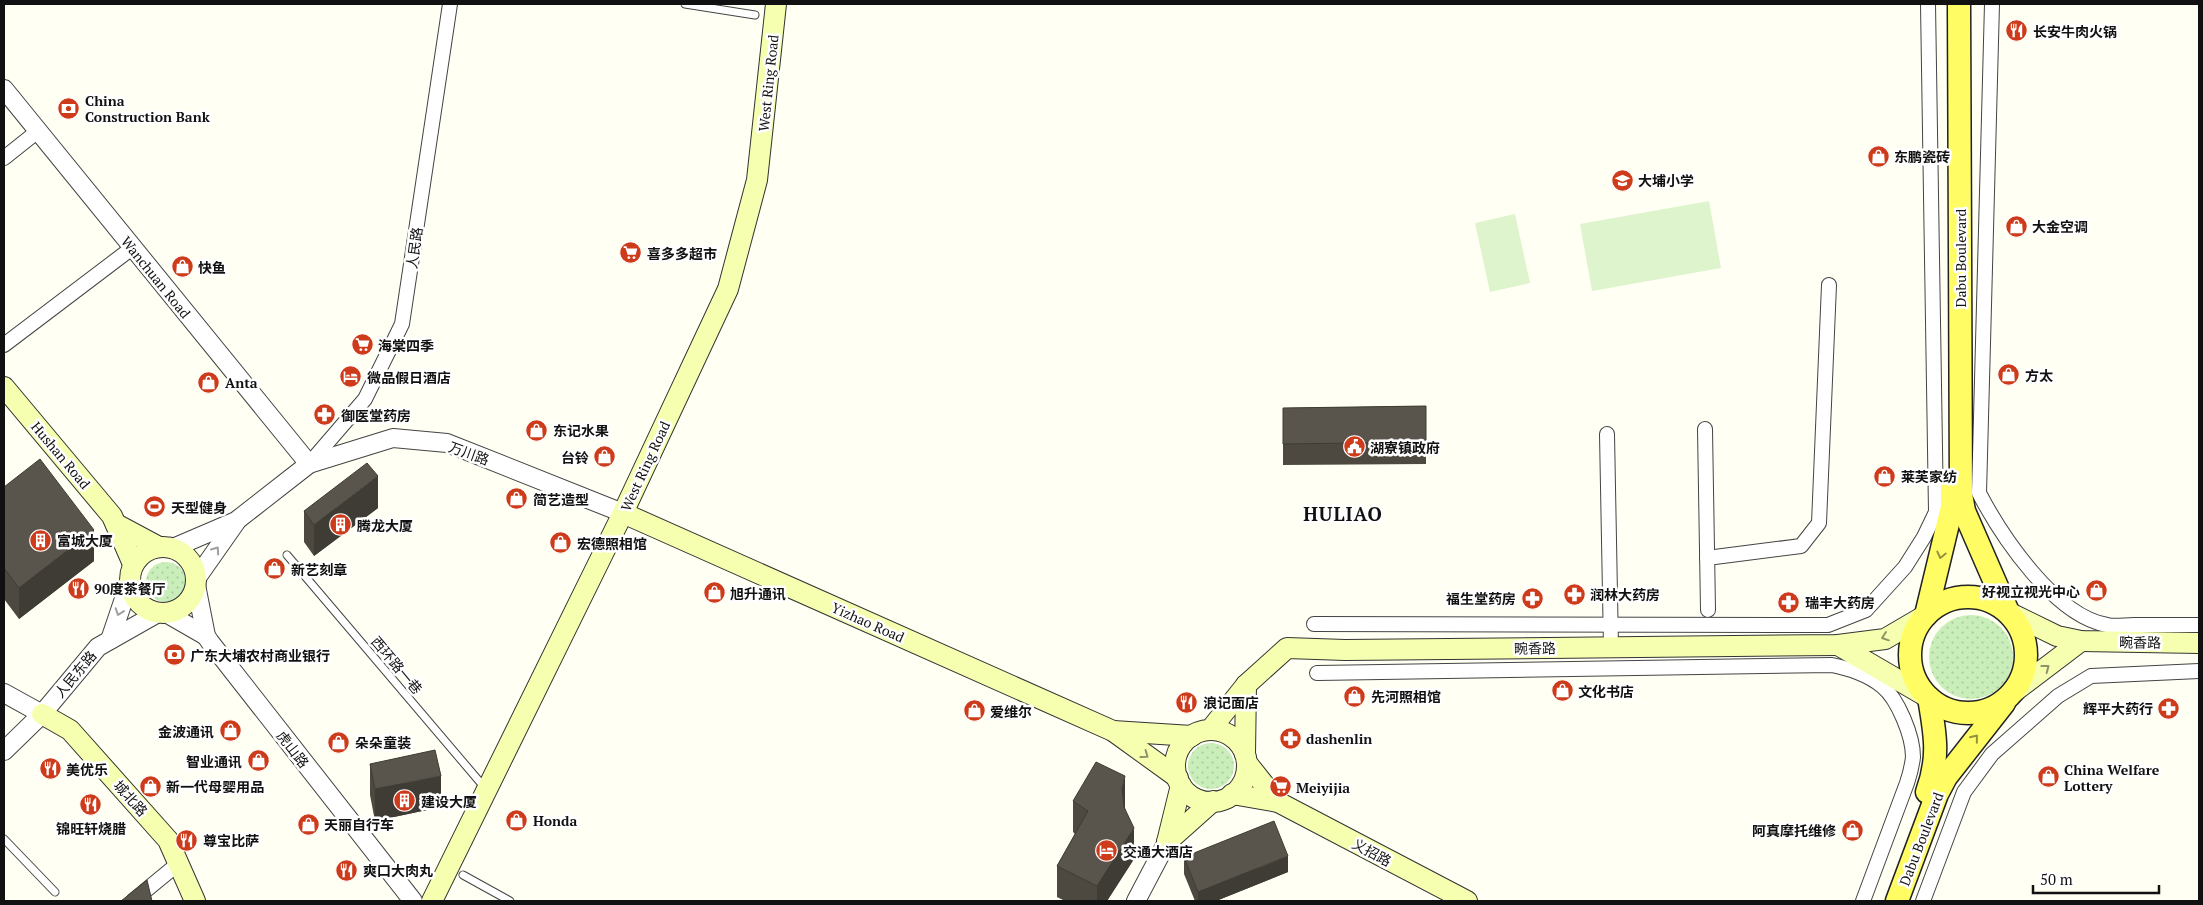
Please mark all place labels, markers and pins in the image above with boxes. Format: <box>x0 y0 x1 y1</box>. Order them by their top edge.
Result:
restaurant icon: 长安牛肉火锅 <box>2005 19 2029 43</box>
place label: 长安牛肉火锅 <box>2033 22 2117 41</box>
place label: China Construction Bank <box>85 91 211 126</box>
bank icon: China Construction Bank <box>57 96 81 120</box>
shop icon: 东鹏瓷砖 <box>1866 144 1890 168</box>
place label: 东鹏瓷砖 <box>1894 147 1950 166</box>
school or university icon: 大埔小学 <box>1610 168 1634 192</box>
place label: 大埔小学 <box>1638 171 1694 190</box>
shop icon: 大金空调 <box>2004 214 2028 238</box>
place label: 大金空调 <box>2032 217 2088 236</box>
supermarket icon: 喜多多超市 <box>619 241 643 265</box>
place label: 喜多多超市 <box>647 244 717 263</box>
shop icon: 快鱼 <box>170 255 194 279</box>
place label: 快鱼 <box>198 258 226 277</box>
supermarket icon: 海棠四季 <box>350 333 374 357</box>
place label: 海棠四季 <box>378 336 434 355</box>
shop icon: 方太 <box>1997 363 2021 387</box>
hotel icon: 微品假日酒店 <box>339 365 363 389</box>
place label: 方太 <box>2025 366 2053 385</box>
place label: 微品假日酒店 <box>367 368 451 387</box>
shop icon: Anta <box>197 370 221 394</box>
place label: Anta <box>225 373 258 392</box>
pharmacy icon: 御医堂药房 <box>313 403 337 427</box>
place label: 御医堂药房 <box>341 406 411 425</box>
shop icon: 东记水果 <box>525 418 549 442</box>
place label: 东记水果 <box>553 421 609 440</box>
public building icon: 湖寮镇政府 <box>1342 435 1366 459</box>
place label: 湖寮镇政府 <box>1370 438 1440 457</box>
shop icon: 台铃 <box>593 445 617 469</box>
place label: 台铃 <box>561 448 589 467</box>
shop icon: 莱芙家纺 <box>1873 464 1897 488</box>
place label: 莱芙家纺 <box>1901 467 1957 486</box>
shop icon: 简艺造型 <box>505 487 529 511</box>
place label: 简艺造型 <box>533 490 589 509</box>
sports icon: 天型健身 <box>143 495 167 519</box>
place label: 天型健身 <box>171 498 227 517</box>
building icon: 腾龙大厦 <box>329 513 353 537</box>
place label: 腾龙大厦 <box>357 516 413 535</box>
building icon: 富城大厦 <box>29 528 53 552</box>
place label: 富城大厦 <box>57 531 113 550</box>
shop icon: 宏德照相馆 <box>549 531 573 555</box>
place label: 宏德照相馆 <box>577 534 647 553</box>
shop icon: 新艺刻章 <box>263 557 287 581</box>
place label: 新艺刻章 <box>291 560 347 579</box>
restaurant icon: 90度茶餐厅 <box>66 576 90 600</box>
place label: 90度茶餐厅 <box>94 579 166 598</box>
shop icon: 好视立视光中心 <box>2084 579 2108 603</box>
shop icon: 旭升通讯 <box>702 581 726 605</box>
pharmacy icon: 润林大药房 <box>1562 582 1586 606</box>
place label: 好视立视光中心 <box>1982 582 2080 601</box>
place label: 旭升通讯 <box>730 584 786 603</box>
place label: 润林大药房 <box>1590 585 1660 604</box>
pharmacy icon: 福生堂药房 <box>1520 586 1544 610</box>
place label: 福生堂药房 <box>1446 589 1516 608</box>
pharmacy icon: 瑞丰大药房 <box>1777 590 1801 614</box>
place label: 瑞丰大药房 <box>1805 593 1875 612</box>
bank icon: 广东大埔农村商业银行 <box>162 643 186 667</box>
place label: 广东大埔农村商业银行 <box>190 646 330 665</box>
shop icon: 文化书店 <box>1550 679 1574 703</box>
place label: 文化书店 <box>1578 682 1634 701</box>
shop icon: 先河照相馆 <box>1343 684 1367 708</box>
place label: 先河照相馆 <box>1371 687 1441 706</box>
restaurant icon: 浪记面店 <box>1175 690 1199 714</box>
place label: 浪记面店 <box>1203 693 1259 712</box>
pharmacy icon: 辉平大药行 <box>2157 696 2181 720</box>
shop icon: 爱维尔 <box>962 699 986 723</box>
place label: 辉平大药行 <box>2083 699 2153 718</box>
place label: 爱维尔 <box>990 702 1032 721</box>
shop icon: 金波通讯 <box>218 719 242 743</box>
place label: 金波通讯 <box>158 722 214 741</box>
pharmacy icon: dashenlin <box>1278 726 1302 750</box>
place label: dashenlin <box>1306 729 1372 748</box>
shop icon: 朵朵童装 <box>327 730 351 754</box>
place label: 朵朵童装 <box>355 733 411 752</box>
shop icon: 智业通讯 <box>246 749 270 773</box>
place label: 智业通讯 <box>186 752 242 771</box>
restaurant icon: 美优乐 <box>38 757 62 781</box>
place label: 美优乐 <box>66 760 108 779</box>
place label: China Welfare Lottery <box>2064 760 2160 795</box>
shop icon: China Welfare Lottery <box>2036 765 2060 789</box>
shop icon: 新一代母婴用品 <box>138 774 162 798</box>
supermarket icon: Meiyijia <box>1268 775 1292 799</box>
place label: 新一代母婴用品 <box>166 777 264 796</box>
place label: Meiyijia <box>1296 778 1350 797</box>
building icon: 建设大厦 <box>393 789 417 813</box>
place label: 建设大厦 <box>421 792 477 811</box>
restaurant icon: 锦旺轩烧腊 <box>79 793 103 817</box>
shop icon: Honda <box>505 808 529 832</box>
place label: Honda <box>533 811 577 830</box>
shop icon: 天丽自行车 <box>296 812 320 836</box>
place label: 天丽自行车 <box>324 815 394 834</box>
shop icon: 阿真摩托维修 <box>1840 818 1864 842</box>
place label: 锦旺轩烧腊 <box>56 819 126 838</box>
place label: 阿真摩托维修 <box>1752 821 1836 840</box>
restaurant icon: 尊宝比萨 <box>175 828 199 852</box>
place label: 尊宝比萨 <box>203 831 259 850</box>
hotel icon: 交通大酒店 <box>1095 839 1119 863</box>
place label: 交通大酒店 <box>1123 842 1193 861</box>
restaurant icon: 爽口大肉丸 <box>335 858 359 882</box>
place label: 爽口大肉丸 <box>363 861 433 880</box>

